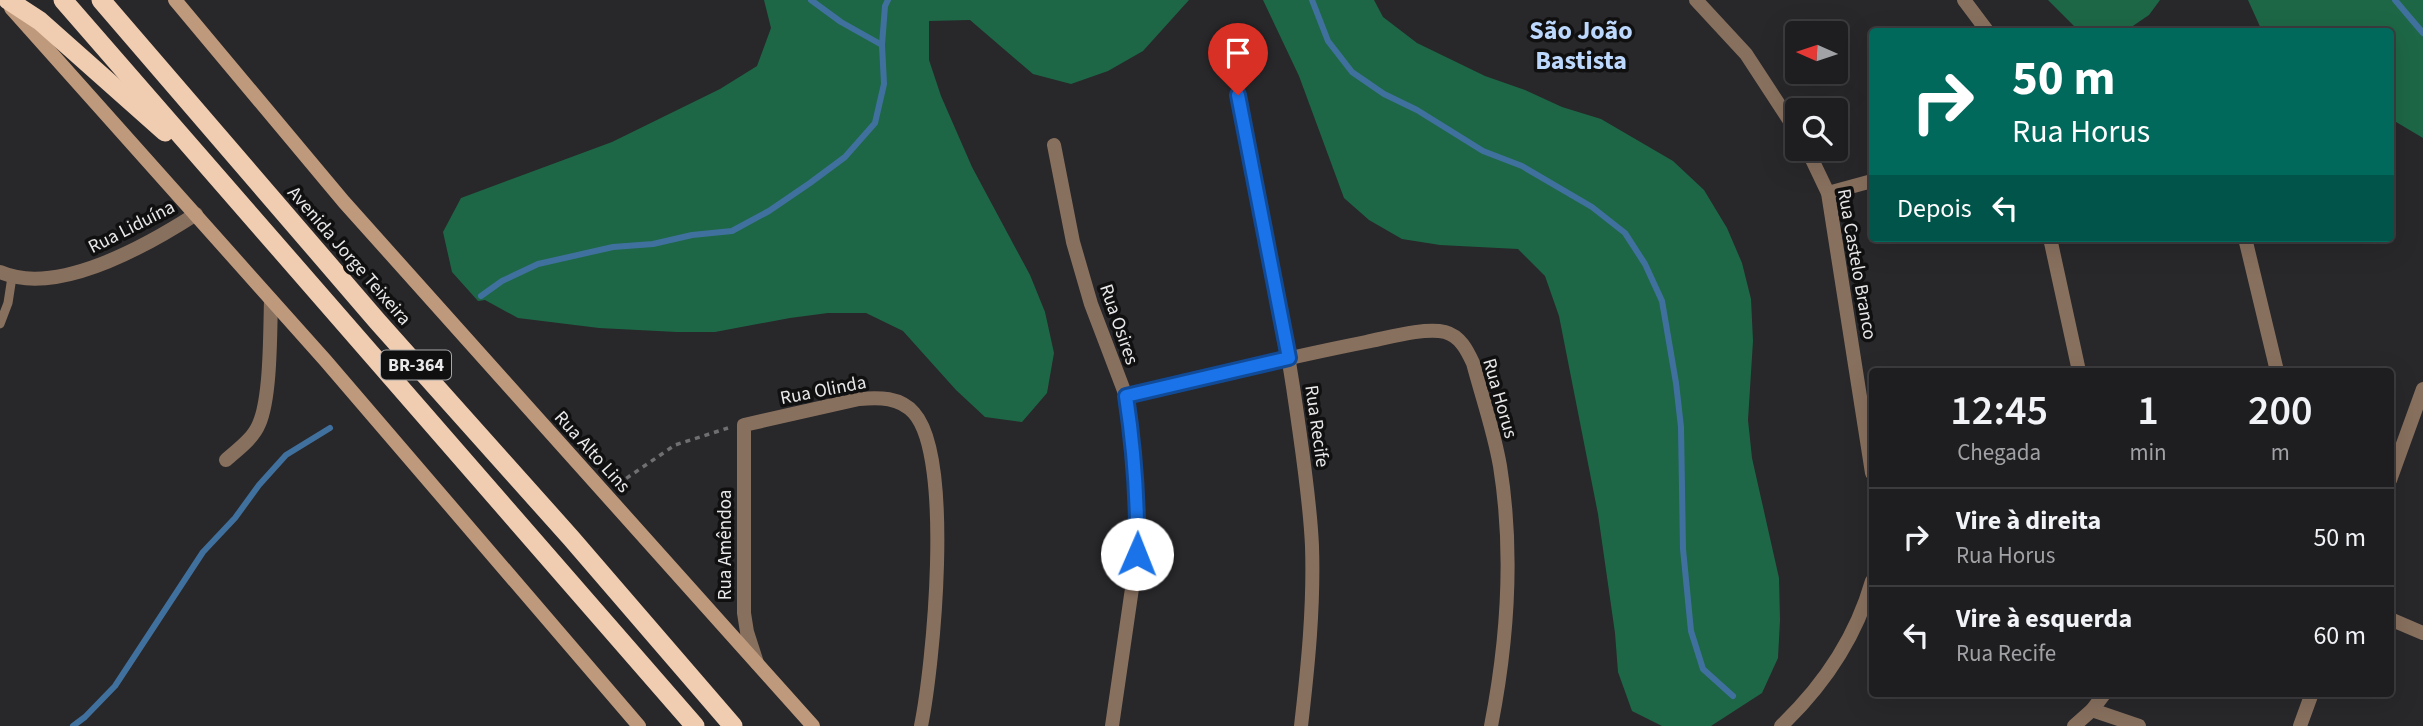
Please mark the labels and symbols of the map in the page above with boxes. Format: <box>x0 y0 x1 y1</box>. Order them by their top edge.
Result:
district label: São João Bastista <box>1529 12 1633 79</box>
north arrow <box>1785 21 1848 84</box>
pin <box>1208 23 1268 95</box>
street label: Avenida Jorge Teixeira <box>281 180 417 332</box>
street label: Rua Castelo Branco <box>1830 187 1883 342</box>
street label: Rua Liduína <box>84 194 180 261</box>
street label: Rua Osires <box>1092 281 1145 368</box>
road number: BR-364 <box>381 351 451 380</box>
street label: Rua Horus <box>1475 355 1524 442</box>
street label: Rua Olinda <box>778 369 869 412</box>
street label: Rua Recife <box>1297 383 1336 469</box>
street label: Rua Alto Lins <box>548 405 636 499</box>
street label: Rua Amêndoa <box>712 490 739 600</box>
position arrow <box>1100 517 1174 591</box>

